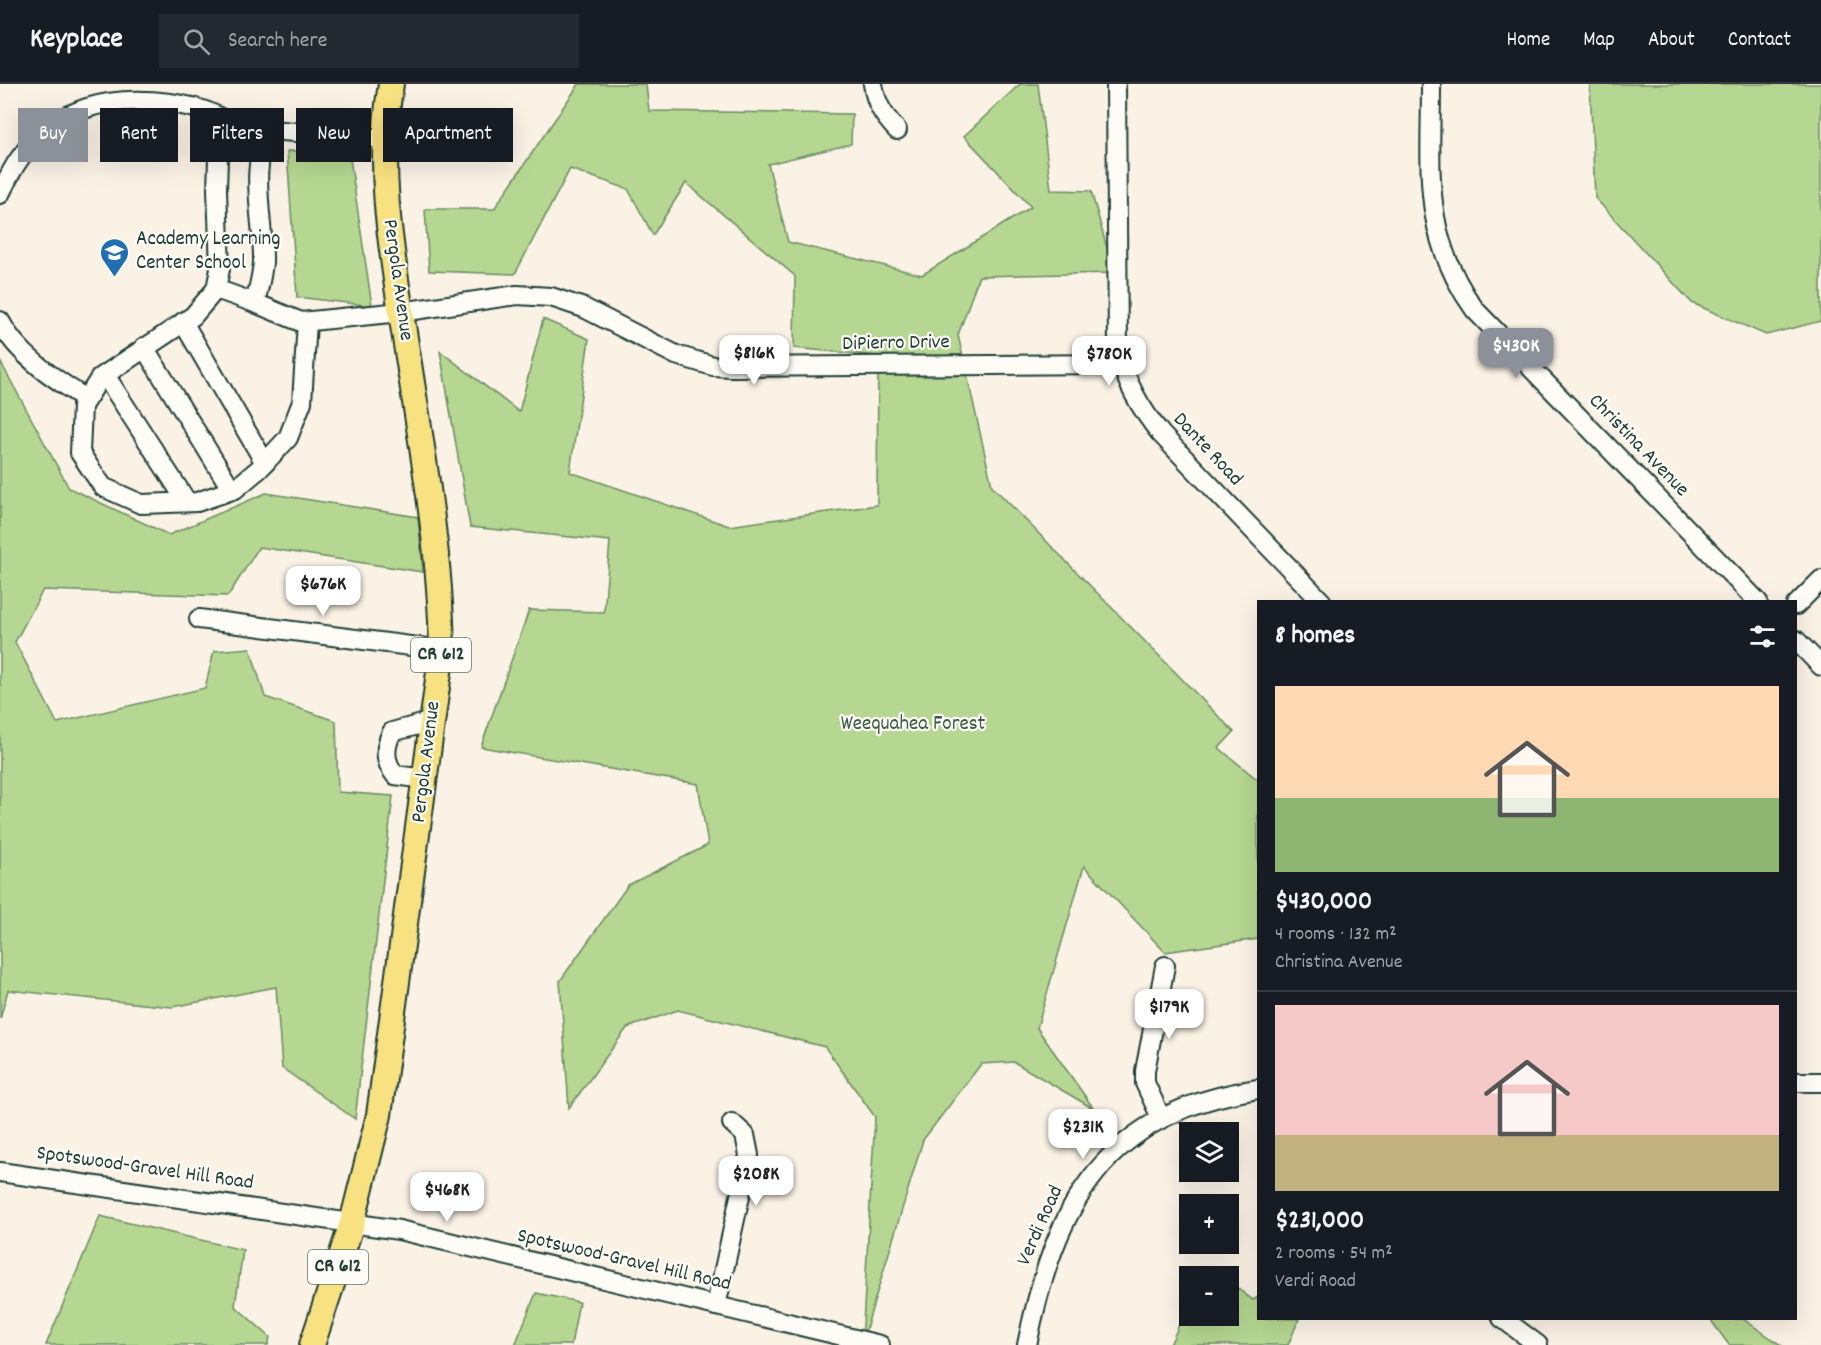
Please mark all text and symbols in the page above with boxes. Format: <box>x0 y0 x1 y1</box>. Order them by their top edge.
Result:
search box <box>159 14 579 68</box>
text: Keyplace <box>30 21 123 61</box>
icon: search <box>180 25 213 58</box>
text: Search here <box>228 26 327 57</box>
text: Home <box>1506 26 1550 56</box>
text: Map <box>1583 26 1615 56</box>
text: About <box>1648 26 1695 56</box>
text: Contact <box>1728 26 1791 56</box>
chip: Buy <box>18 108 88 162</box>
chip: Rent <box>100 108 178 162</box>
chip: Filters <box>190 108 284 162</box>
chip: New <box>296 108 371 162</box>
chip: Apartment <box>383 108 513 162</box>
street label: Pergola Avenue <box>374 217 420 343</box>
place label: Academy Learning Center School <box>136 225 281 279</box>
school or university icon: Academy Learning Center School <box>99 236 131 278</box>
street label: DiPierro Drive <box>842 328 950 360</box>
pin: $430K <box>1474 328 1558 379</box>
text: $430K <box>1492 333 1540 361</box>
pin: $816K <box>712 335 796 386</box>
pin: $780K <box>1067 336 1151 387</box>
text: $816K <box>733 340 775 368</box>
text: $780K <box>1086 341 1132 369</box>
street label: Christina Avenue <box>1581 387 1695 505</box>
street label: Dante Road <box>1165 406 1249 494</box>
pin: $676K <box>281 566 365 617</box>
text: $676K <box>300 571 346 599</box>
text: 8 homes <box>1275 618 1355 655</box>
icon: filters <box>1746 620 1779 653</box>
road number: CR 612 <box>411 638 471 672</box>
street label: Pergola Avenue <box>405 700 449 824</box>
park label: Weequahea Forest <box>841 710 986 740</box>
icon: home <box>1473 725 1581 833</box>
text: $430,000 <box>1275 884 1372 921</box>
text: 4 rooms · 132 m² <box>1275 921 1397 949</box>
text: Christina Avenue <box>1275 949 1403 977</box>
pin: $179K <box>1127 989 1211 1040</box>
text: $179K <box>1149 994 1189 1022</box>
icon: home <box>1473 1044 1581 1152</box>
pin: $231K <box>1041 1109 1125 1160</box>
text: $231K <box>1062 1114 1104 1142</box>
map controls <box>1179 1122 1239 1326</box>
button: layers <box>1179 1122 1239 1182</box>
street label: Spotswood-Gravel Hill Road <box>35 1139 255 1199</box>
pin: $208K <box>714 1156 798 1207</box>
text: $208K <box>732 1161 780 1189</box>
pin: $468K <box>405 1172 489 1223</box>
text: $468K <box>424 1177 470 1205</box>
street label: Verdi Road <box>1010 1181 1072 1271</box>
button: + <box>1179 1194 1239 1254</box>
text: $231,000 <box>1275 1203 1364 1240</box>
street label: Spotswood-Gravel Hill Road <box>514 1222 734 1300</box>
text: 2 rooms · 54 m² <box>1275 1240 1393 1268</box>
road number: CR 612 <box>308 1250 368 1284</box>
button: − <box>1179 1266 1239 1326</box>
text: Verdi Road <box>1275 1268 1356 1296</box>

